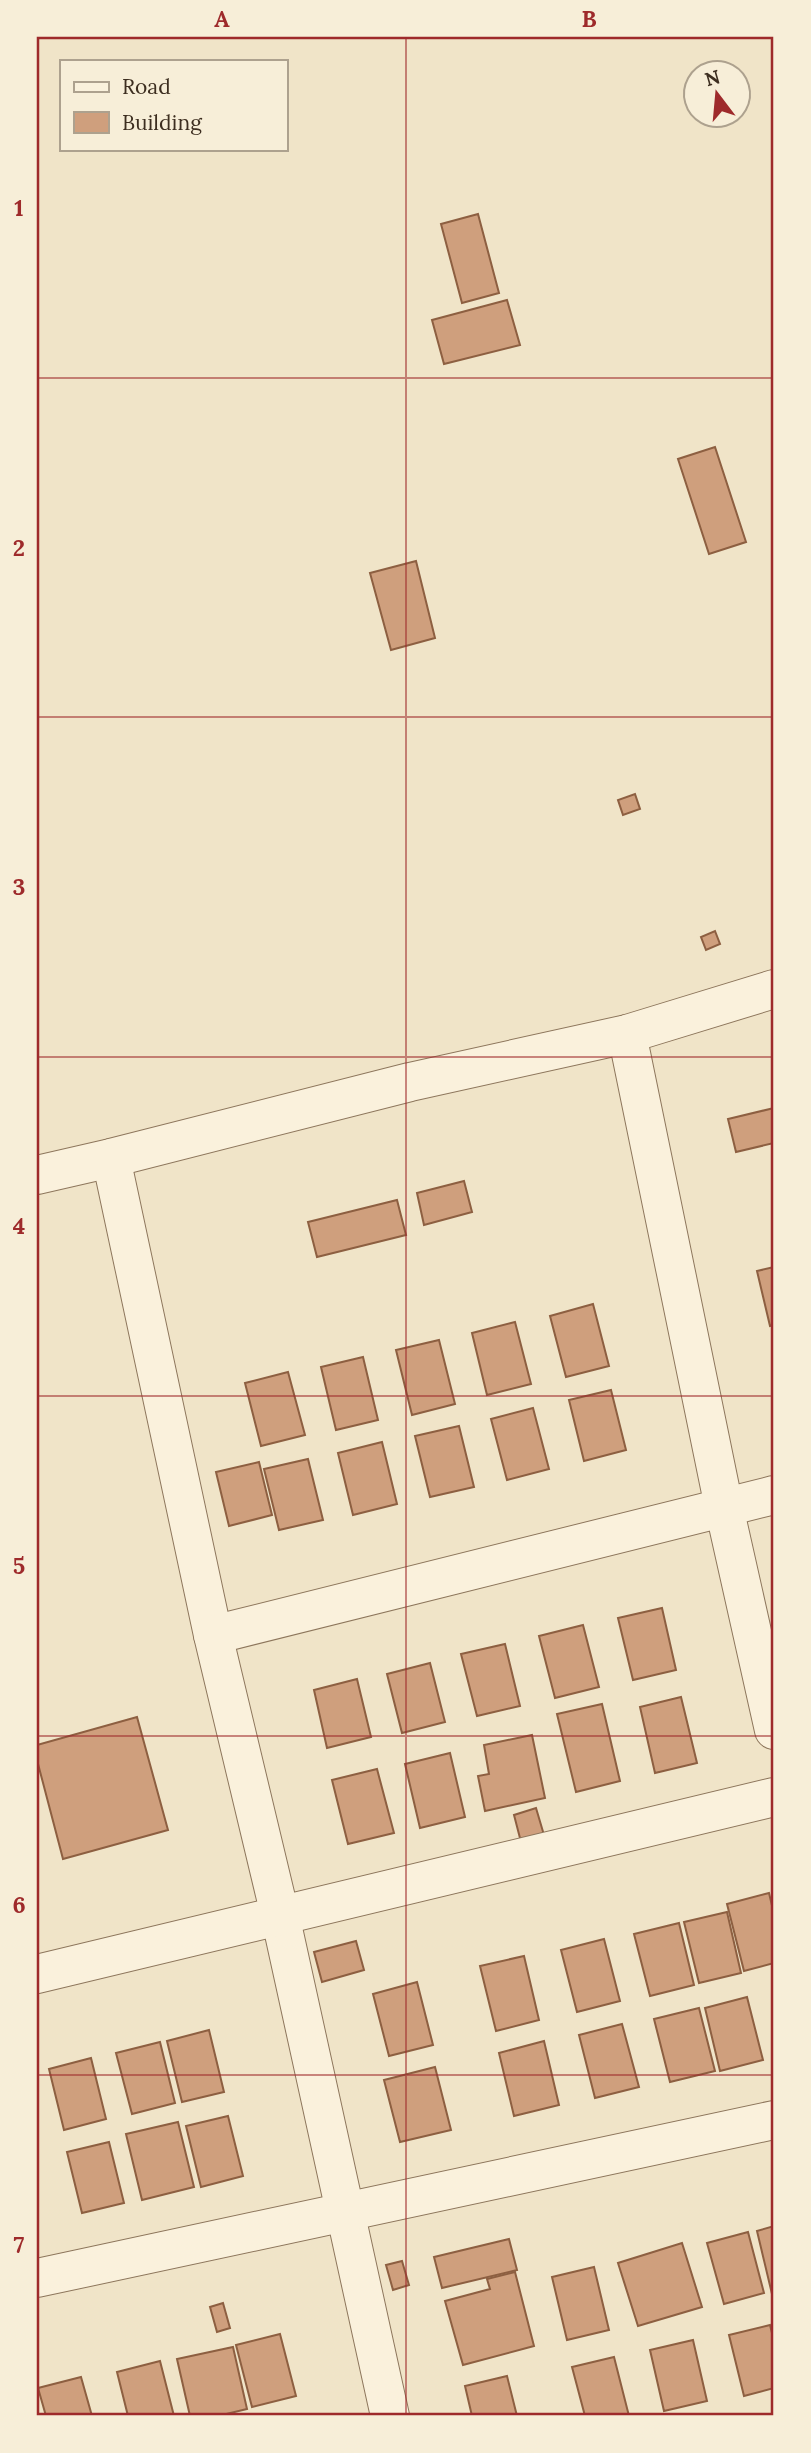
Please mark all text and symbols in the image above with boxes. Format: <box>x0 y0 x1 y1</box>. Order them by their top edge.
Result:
text: A <box>214 4 230 33</box>
text: B <box>581 4 597 33</box>
legend <box>60 60 287 150</box>
north arrow <box>682 60 752 130</box>
text: N <box>702 64 723 91</box>
text: Road <box>122 73 171 100</box>
text: Building <box>122 109 202 136</box>
text: 1 <box>14 193 24 222</box>
text: 2 <box>13 533 25 562</box>
text: 3 <box>13 872 25 901</box>
text: 4 <box>13 1211 25 1240</box>
text: 5 <box>13 1551 25 1580</box>
text: 6 <box>12 1890 26 1919</box>
text: 7 <box>14 2230 25 2259</box>

